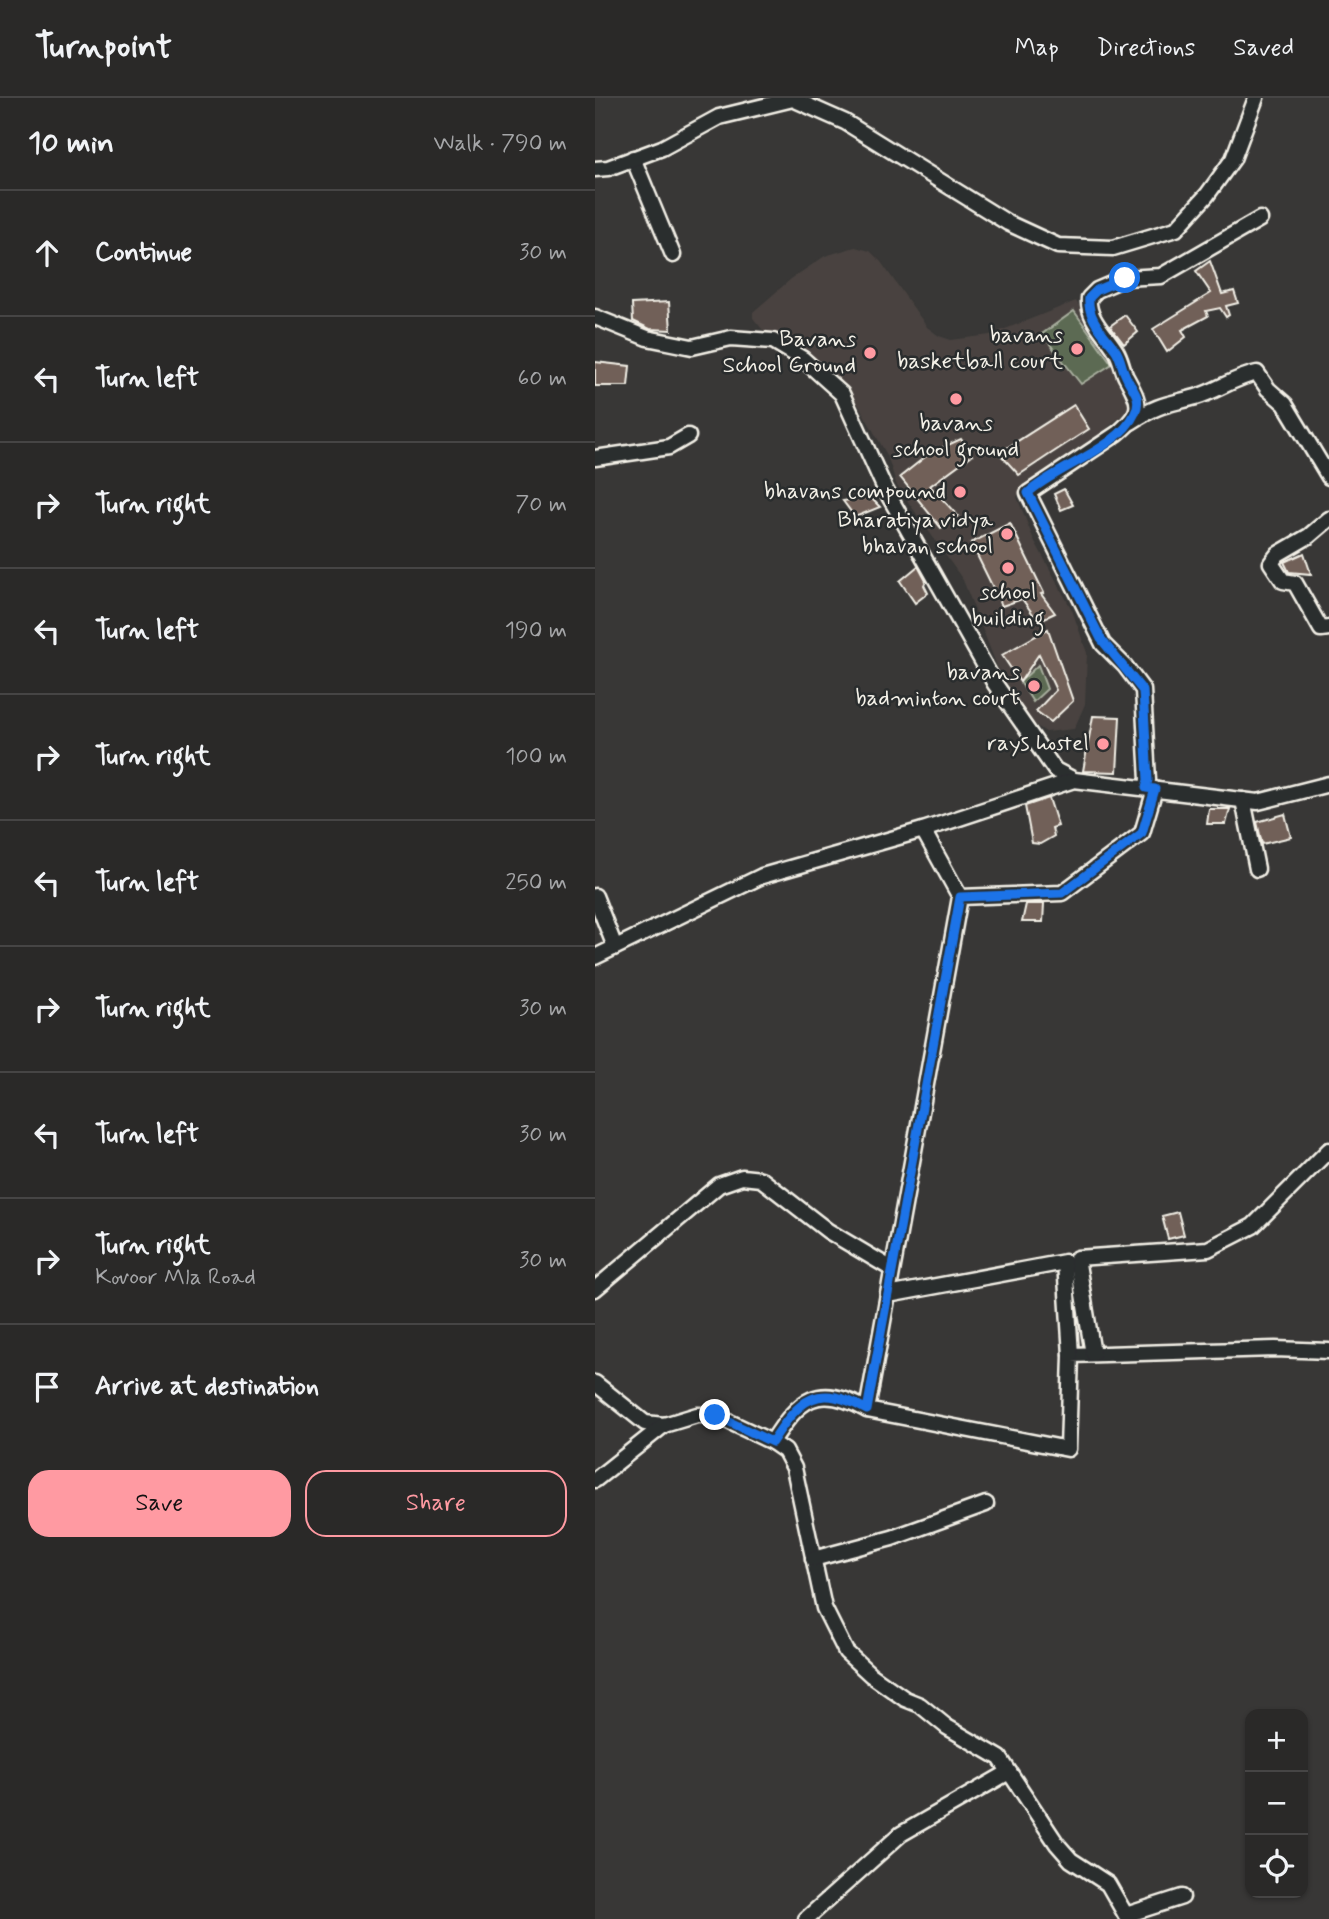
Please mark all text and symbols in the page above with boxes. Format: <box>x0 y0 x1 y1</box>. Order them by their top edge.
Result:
text: Turnpoint <box>35 26 172 70</box>
text: Map <box>1015 33 1059 64</box>
text: Directions <box>1097 33 1195 64</box>
text: Saved <box>1233 33 1294 64</box>
text: 10 min <box>28 124 114 163</box>
text: Walk · 790 m <box>434 129 567 159</box>
icon: ahead <box>28 234 66 272</box>
text: Continue <box>95 236 192 270</box>
text: 30 m <box>519 238 567 268</box>
route start <box>1109 262 1140 293</box>
place label: bavans basketball court <box>897 321 1063 377</box>
place label: Bavans School Ground <box>723 325 856 381</box>
marker: bavans basketball court <box>1069 341 1085 357</box>
marker: Bavans School Ground <box>862 345 878 361</box>
icon: left <box>28 360 66 398</box>
text: Turn left <box>95 362 199 396</box>
text: 60 m <box>518 364 567 394</box>
marker: bavans school ground <box>948 391 964 407</box>
place label: bavans school ground <box>893 409 1019 467</box>
place label: bhavans compound <box>764 477 946 507</box>
marker: bhavans compound <box>952 484 968 500</box>
icon: right <box>28 486 66 524</box>
text: Turn right <box>95 488 211 522</box>
text: 70 m <box>515 490 567 520</box>
place label: Bharatiya vidya bhavan school <box>837 506 993 562</box>
marker: Bharatiya vidya bhavan school <box>999 526 1015 542</box>
marker: school building <box>1000 560 1016 576</box>
place label: school building <box>972 578 1044 636</box>
icon: left <box>28 612 66 650</box>
text: Turn left <box>95 614 199 648</box>
text: 190 m <box>505 616 567 646</box>
place label: bavans badminton court <box>855 658 1020 714</box>
marker: bavans badminton court <box>1026 678 1042 694</box>
place label: rays hostel <box>987 729 1089 759</box>
marker: rays hostel <box>1095 736 1111 752</box>
icon: right <box>28 738 66 776</box>
text: Turn right <box>95 740 211 774</box>
text: 100 m <box>505 742 567 772</box>
icon: left <box>28 864 66 902</box>
text: Turn left <box>95 866 199 900</box>
text: 250 m <box>505 868 567 898</box>
icon: right <box>28 990 66 1028</box>
text: Turn right <box>95 992 211 1026</box>
text: 30 m <box>519 994 567 1024</box>
icon: left <box>28 1116 66 1154</box>
text: Turn left <box>95 1118 199 1152</box>
text: 30 m <box>519 1120 567 1150</box>
text: Turn right <box>95 1229 211 1263</box>
icon: right <box>28 1242 66 1280</box>
text: 30 m <box>519 1246 567 1276</box>
text: Kovoor Mla Road <box>95 1263 256 1293</box>
icon: arrive <box>28 1368 66 1406</box>
text: Arrive at destination <box>95 1370 319 1404</box>
route end <box>699 1399 730 1430</box>
button: Save <box>28 1470 291 1537</box>
button: Share <box>305 1470 567 1537</box>
map controls <box>1245 1709 1308 1898</box>
button: + <box>1245 1709 1308 1772</box>
button: − <box>1245 1772 1308 1835</box>
button: locate <box>1245 1835 1308 1898</box>

